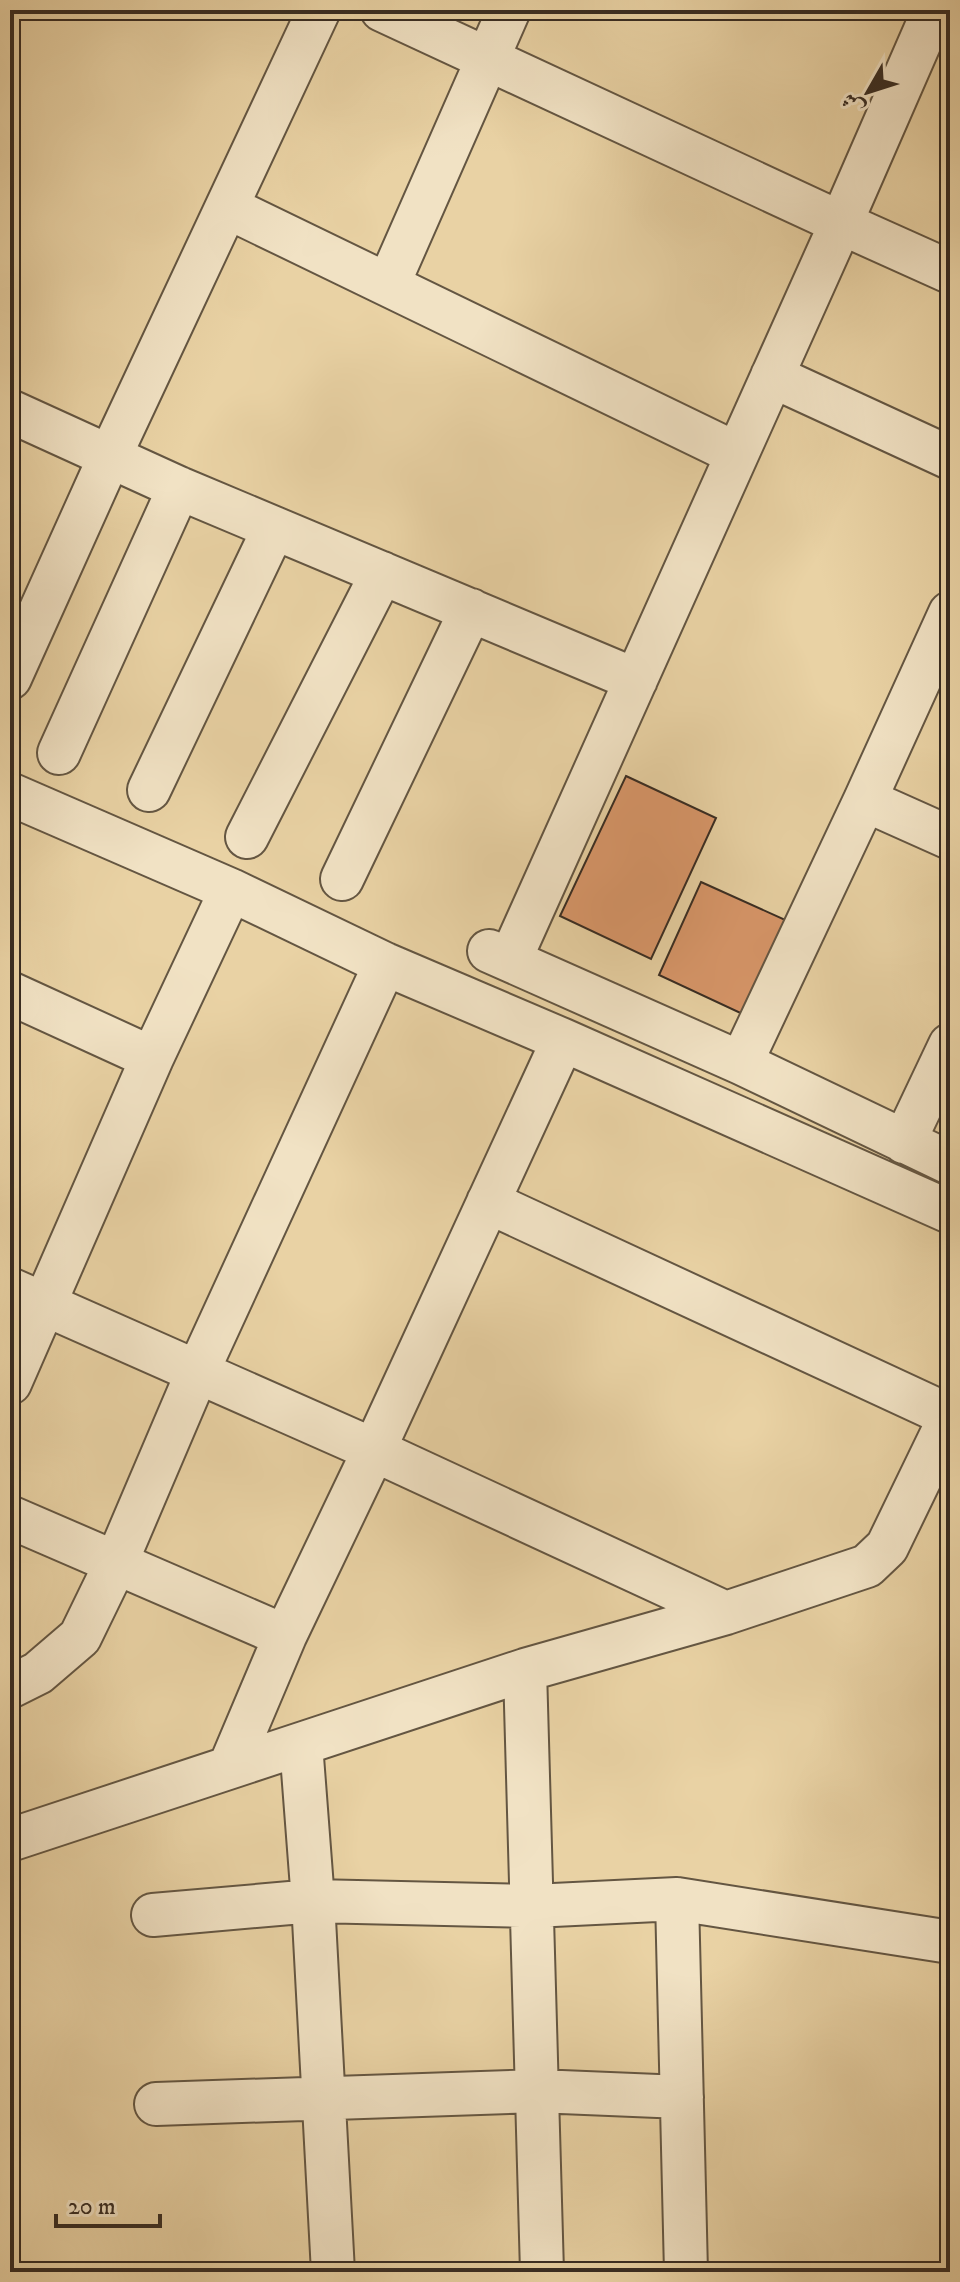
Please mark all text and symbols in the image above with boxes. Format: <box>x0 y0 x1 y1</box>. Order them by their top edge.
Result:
north arrow <box>828 52 908 132</box>
text: ش <box>836 87 871 121</box>
scale bar <box>56 2178 160 2228</box>
text: 20 m <box>68 2192 116 2222</box>

